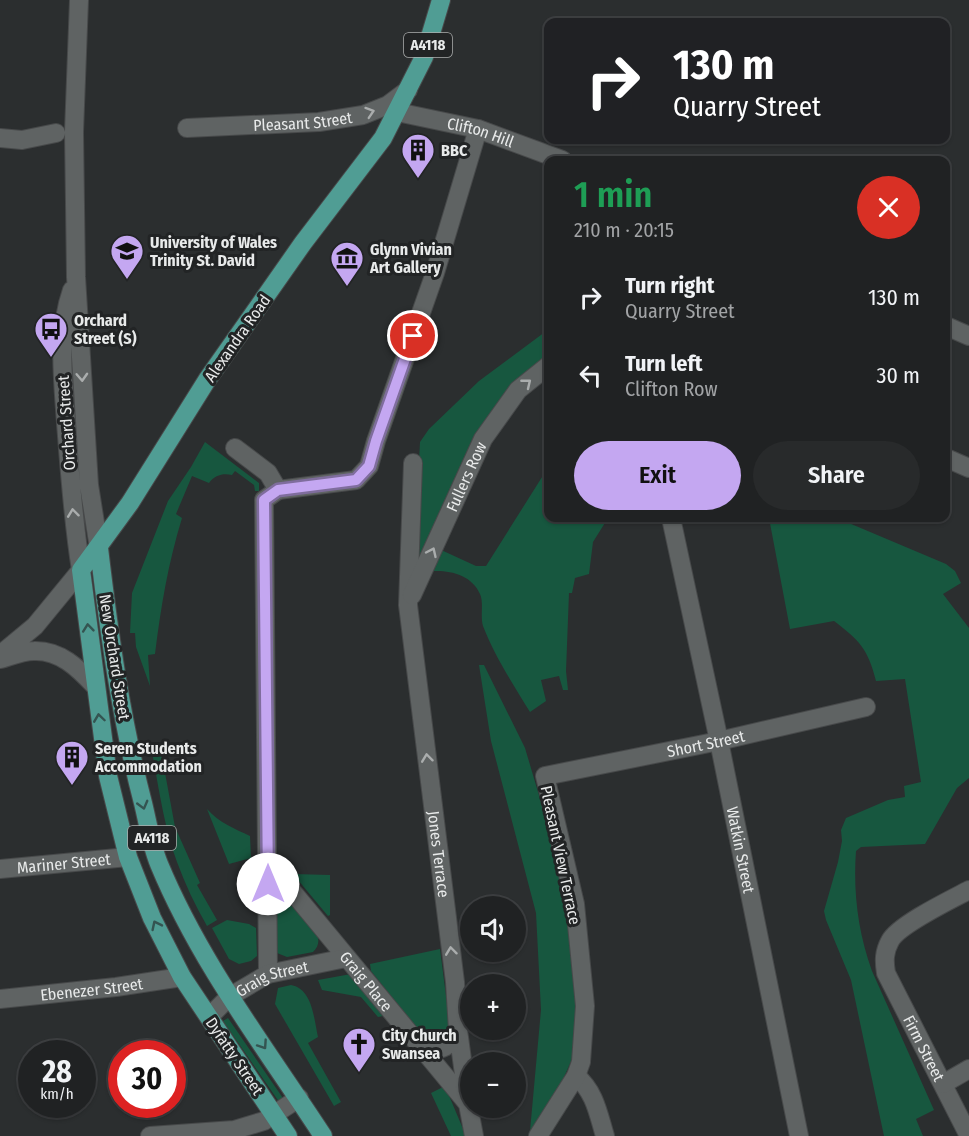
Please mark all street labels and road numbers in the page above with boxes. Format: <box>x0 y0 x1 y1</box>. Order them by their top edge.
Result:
road number: A4118 <box>404 33 452 57</box>
street label: Pleasant Street <box>253 108 354 135</box>
street label: Clifton Hill <box>445 114 517 151</box>
street label: Alexandra Road <box>200 291 274 385</box>
street label: Orchard Street <box>54 374 79 471</box>
street label: Fullers Row <box>442 439 491 515</box>
street label: New Orchard Street <box>95 593 134 722</box>
street label: Short Street <box>665 726 747 761</box>
street label: Pleasant View Terrace <box>537 784 585 926</box>
street label: Watkin Street <box>723 805 759 895</box>
street label: Jones Terrace <box>424 810 453 899</box>
road number: A4118 <box>128 826 176 850</box>
street label: Mariner Street <box>16 850 112 877</box>
street label: Graig Place <box>336 948 396 1015</box>
street label: Graig Street <box>232 957 311 1001</box>
street label: Ebenezer Street <box>39 974 145 1005</box>
street label: Firm Street <box>899 1012 949 1085</box>
street label: Dyfatty Street <box>202 1014 268 1099</box>

